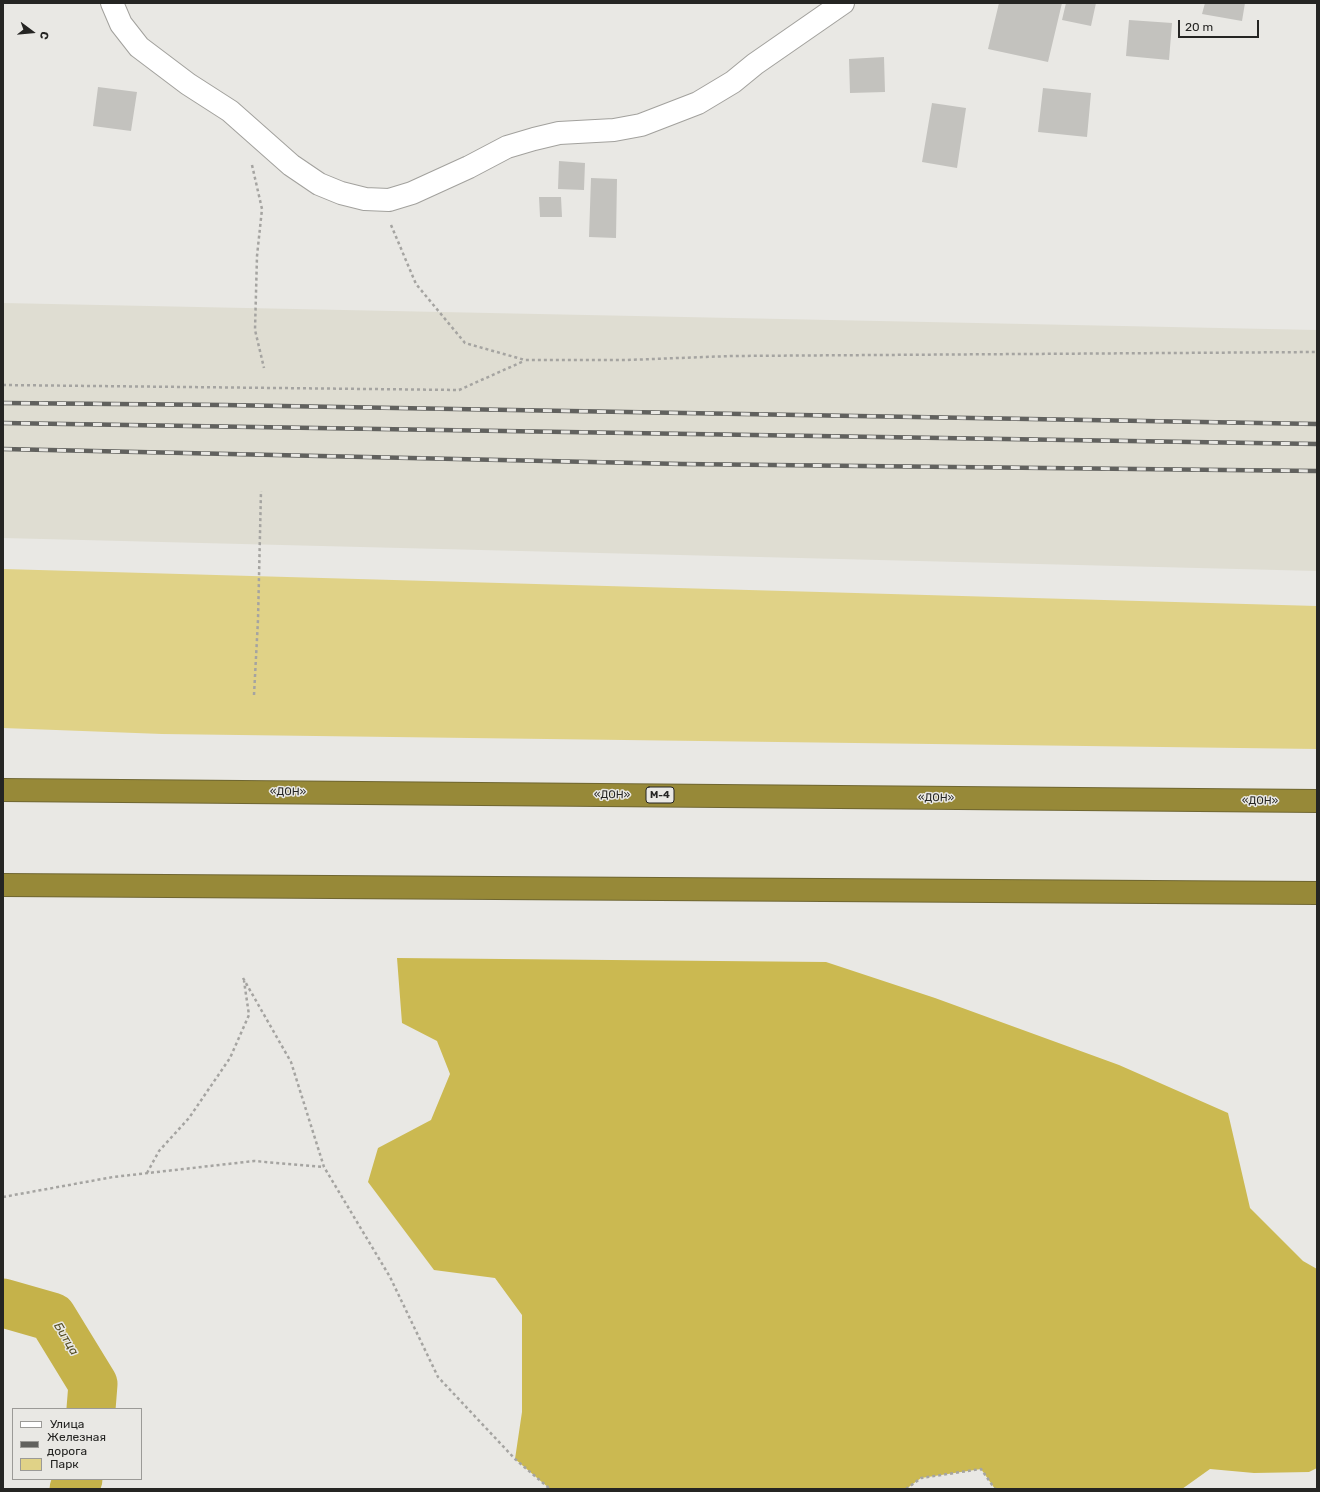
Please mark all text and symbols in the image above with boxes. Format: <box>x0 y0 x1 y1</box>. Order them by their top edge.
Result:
north arrow <box>12 12 52 52</box>
scale bar <box>1180 12 1261 38</box>
text: 20 m <box>1185 20 1213 34</box>
text: С <box>37 30 51 41</box>
street label: «ДОН» <box>270 785 306 799</box>
road number: М-4 <box>646 787 674 803</box>
street label: «ДОН» <box>594 788 630 802</box>
street label: «ДОН» <box>918 791 954 805</box>
street label: «ДОН» <box>1242 794 1278 808</box>
water label: Битца <box>51 1320 81 1358</box>
legend <box>12 1408 142 1480</box>
text: Улица <box>50 1417 84 1431</box>
text: Железная дорога <box>47 1430 106 1458</box>
text: Парк <box>50 1457 79 1471</box>

